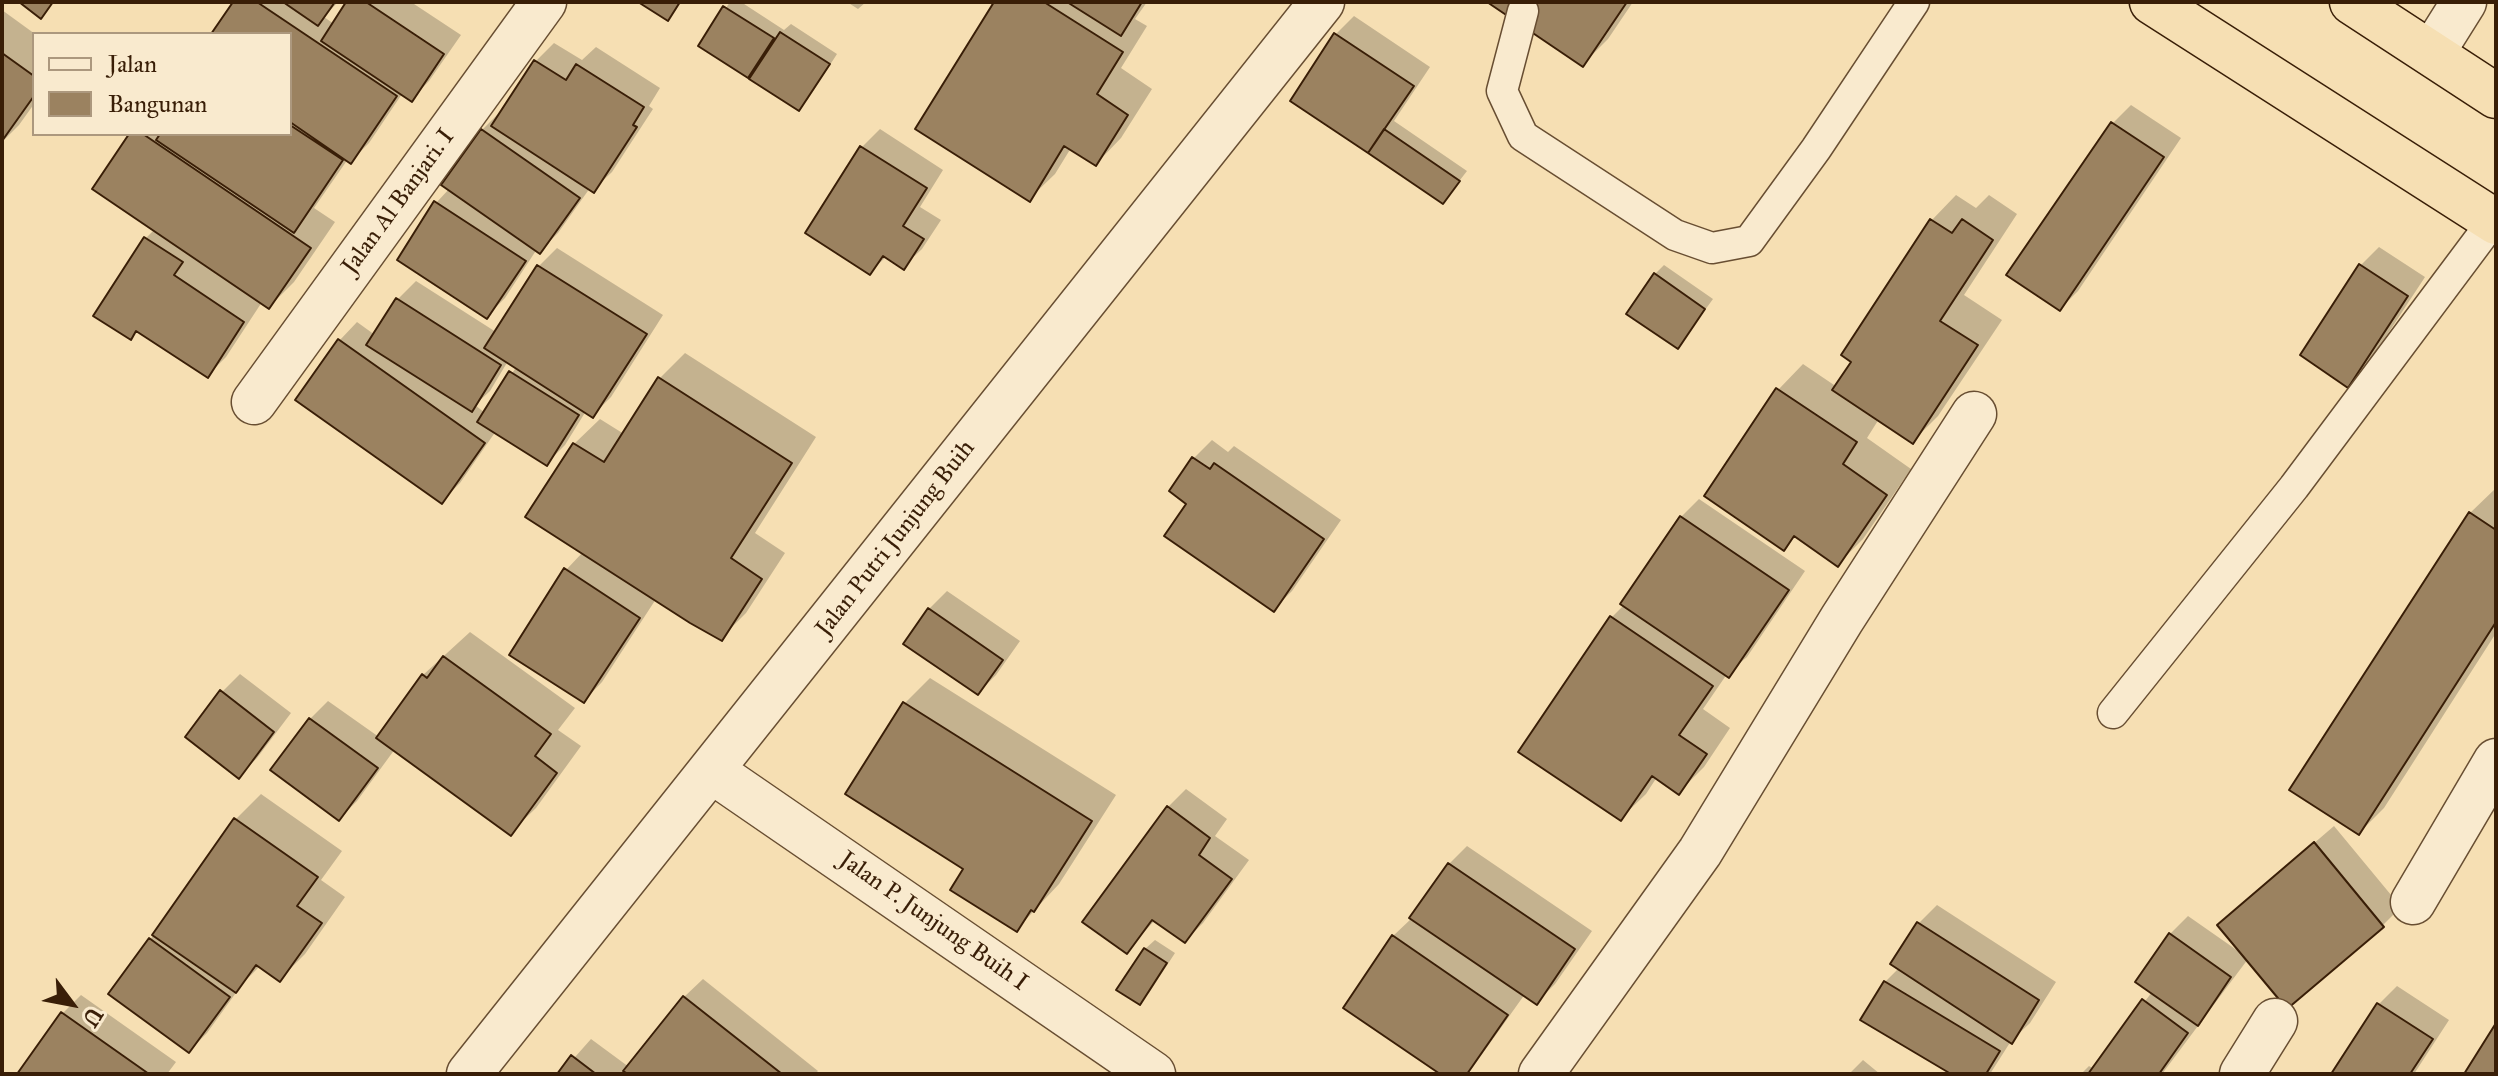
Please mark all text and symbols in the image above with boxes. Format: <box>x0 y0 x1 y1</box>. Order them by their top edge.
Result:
legend <box>32 32 292 136</box>
text: Jalan <box>108 49 157 79</box>
text: Bangunan <box>108 89 207 119</box>
street label: Jalan Al Banjari. I <box>337 124 461 280</box>
street label: Jalan Putri Junjung Buih <box>810 435 982 643</box>
street label: Jalan P. Junjung Buih I <box>833 846 1033 998</box>
north arrow <box>32 964 112 1044</box>
text: U <box>77 1002 109 1032</box>

